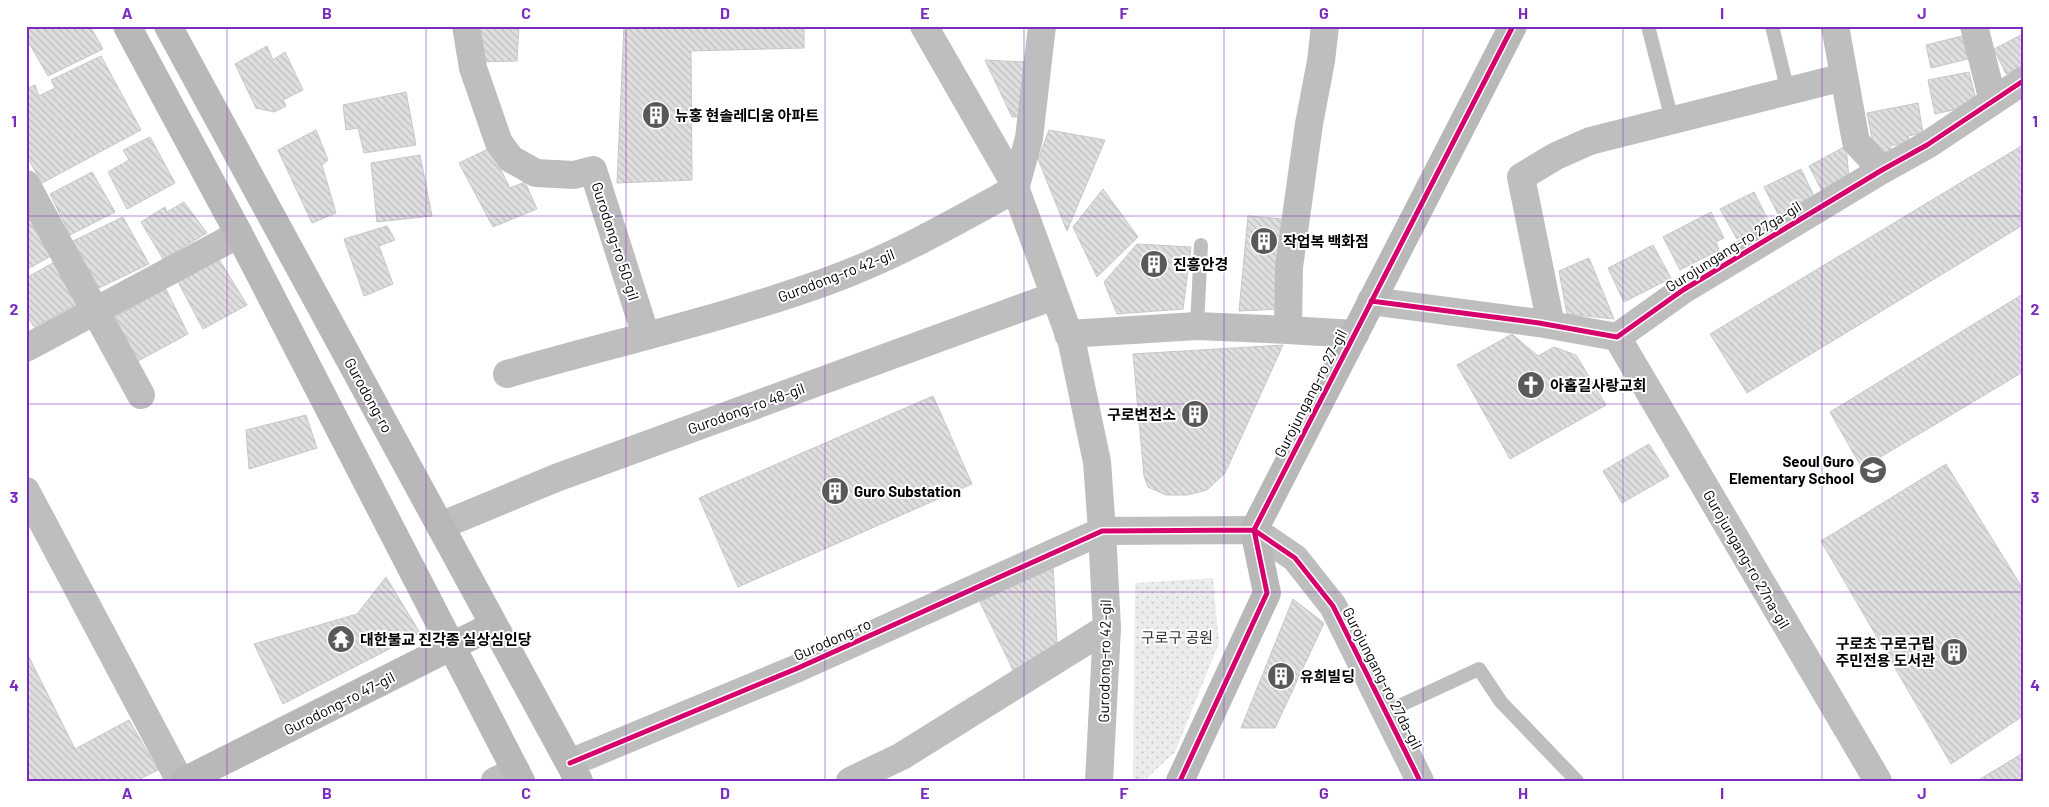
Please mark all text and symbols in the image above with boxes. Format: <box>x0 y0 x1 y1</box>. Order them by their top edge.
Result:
text: A <box>122 3 133 22</box>
text: B <box>322 3 332 22</box>
text: C <box>521 3 531 22</box>
text: D <box>720 3 730 22</box>
text: E <box>920 3 930 22</box>
text: F <box>1120 3 1129 22</box>
text: G <box>1319 3 1329 22</box>
text: H <box>1518 3 1528 22</box>
text: I <box>1720 3 1724 22</box>
text: J <box>1917 3 1927 22</box>
building icon: 뉴홍 현솔레디움 아파트 <box>641 100 671 130</box>
place label: 뉴홍 현솔레디움 아파트 <box>675 106 819 124</box>
text: 1 <box>11 111 17 130</box>
text: 1 <box>2032 111 2038 130</box>
street label: Gurodong-ro 50-gil <box>588 180 644 302</box>
street label: Gurojungang-ro 27ga-gil <box>1662 197 1804 295</box>
building icon: 작업복 백화점 <box>1249 226 1279 256</box>
place label: 작업복 백화점 <box>1283 232 1369 250</box>
street label: Gurodong-ro 42-gil <box>775 245 897 305</box>
building icon: 진흥안경 <box>1139 249 1169 279</box>
place label: 진흥안경 <box>1173 255 1228 273</box>
text: 2 <box>10 299 19 318</box>
text: 2 <box>2031 299 2040 318</box>
street label: Gurojungang-ro 27-gil <box>1270 326 1350 460</box>
street label: Gurodong-ro <box>341 354 397 436</box>
church icon: 아홉길사랑교회 <box>1516 370 1546 400</box>
place label: 아홉길사랑교회 <box>1550 376 1647 394</box>
street label: Gurodong-ro 48-gil <box>685 379 807 437</box>
building icon: 구로변전소 <box>1180 399 1210 429</box>
place label: 구로변전소 <box>1107 405 1176 423</box>
place label: Seoul Guro Elementary School <box>1729 452 1854 487</box>
school or university icon: Seoul Guro Elementary School <box>1858 455 1888 485</box>
building icon: Guro Substation <box>820 476 850 506</box>
place label: Guro Substation <box>854 482 961 500</box>
text: 3 <box>10 487 18 506</box>
street label: Gurojungang-ro 27na-gil <box>1700 487 1794 631</box>
text: 3 <box>2031 487 2039 506</box>
street label: Gurodong-ro 42-gil <box>1094 599 1114 723</box>
street label: Gurojungang-ro 27da-gil <box>1339 604 1427 752</box>
street label: Gurodong-ro <box>791 614 873 664</box>
temple icon: 대한불교 진각종 실상심인당 <box>326 624 356 654</box>
park label: 구로구 공원 <box>1141 628 1213 646</box>
place label: 대한불교 진각종 실상심인당 <box>360 630 532 648</box>
place label: 구로초 구로구립 주민전용 도서관 <box>1835 634 1935 669</box>
building icon: 구로초 구로구립 주민전용 도서관 <box>1939 637 1969 667</box>
building icon: 유희빌딩 <box>1266 661 1296 691</box>
street label: Gurodong-ro 47-gil <box>281 667 397 739</box>
place label: 유희빌딩 <box>1300 667 1355 685</box>
text: 4 <box>9 675 19 694</box>
text: 4 <box>2030 675 2040 694</box>
text: A <box>122 783 133 802</box>
text: B <box>322 783 332 802</box>
text: C <box>521 783 531 802</box>
text: D <box>720 783 730 802</box>
text: E <box>920 783 930 802</box>
text: F <box>1120 783 1129 802</box>
text: G <box>1319 783 1329 802</box>
text: H <box>1518 783 1528 802</box>
text: I <box>1720 783 1724 802</box>
text: J <box>1917 783 1927 802</box>

